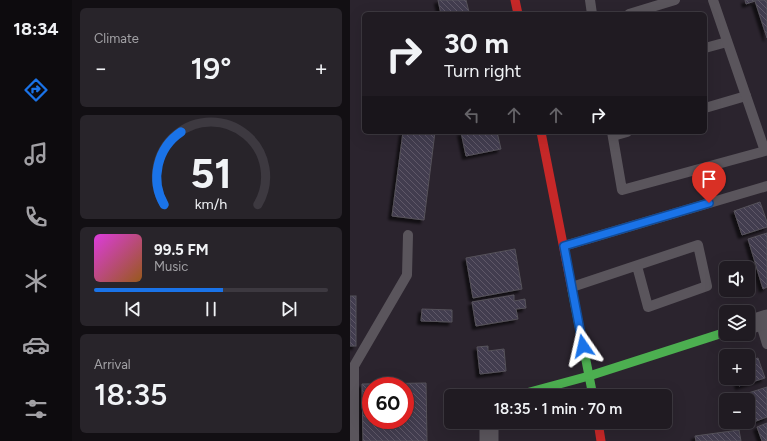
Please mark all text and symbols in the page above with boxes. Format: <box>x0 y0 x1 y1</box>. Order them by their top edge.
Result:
text: 18:34 <box>13 18 59 40</box>
text: 30 m <box>444 26 509 60</box>
icon: right <box>378 28 430 80</box>
text: Climate <box>94 31 139 46</box>
text: 19° <box>190 50 232 87</box>
text: − <box>94 55 108 82</box>
text: + <box>314 55 328 82</box>
text: Turn right <box>444 60 521 82</box>
icon: directions <box>22 76 50 104</box>
icon: left <box>461 104 483 126</box>
icon: ahead <box>503 104 525 126</box>
icon: ahead <box>545 104 567 126</box>
icon: right <box>587 104 609 126</box>
icon: music <box>22 140 50 168</box>
text: 51 <box>190 148 232 198</box>
pin <box>692 162 726 203</box>
icon: arrive <box>698 168 720 190</box>
text: km/h <box>195 195 227 213</box>
icon: phone <box>22 203 50 231</box>
text: 99.5 FM <box>154 241 209 259</box>
text: Music <box>154 259 188 274</box>
map controls <box>719 261 755 429</box>
button: sound <box>719 261 755 297</box>
icon: climate <box>22 267 50 295</box>
icon: previous <box>122 298 144 320</box>
icon: pause <box>200 298 222 320</box>
icon: next <box>278 298 300 320</box>
button: layers <box>719 305 755 341</box>
position arrow <box>562 325 604 367</box>
icon: car <box>22 331 50 359</box>
button: + <box>719 349 755 385</box>
text: Arrival <box>94 357 131 372</box>
text: 18:35 <box>94 376 167 413</box>
speed limit sign: 60 <box>362 377 414 429</box>
button: − <box>719 393 755 429</box>
icon: filters <box>22 395 50 423</box>
text: 18:35 · 1 min · 70 m <box>494 400 622 418</box>

